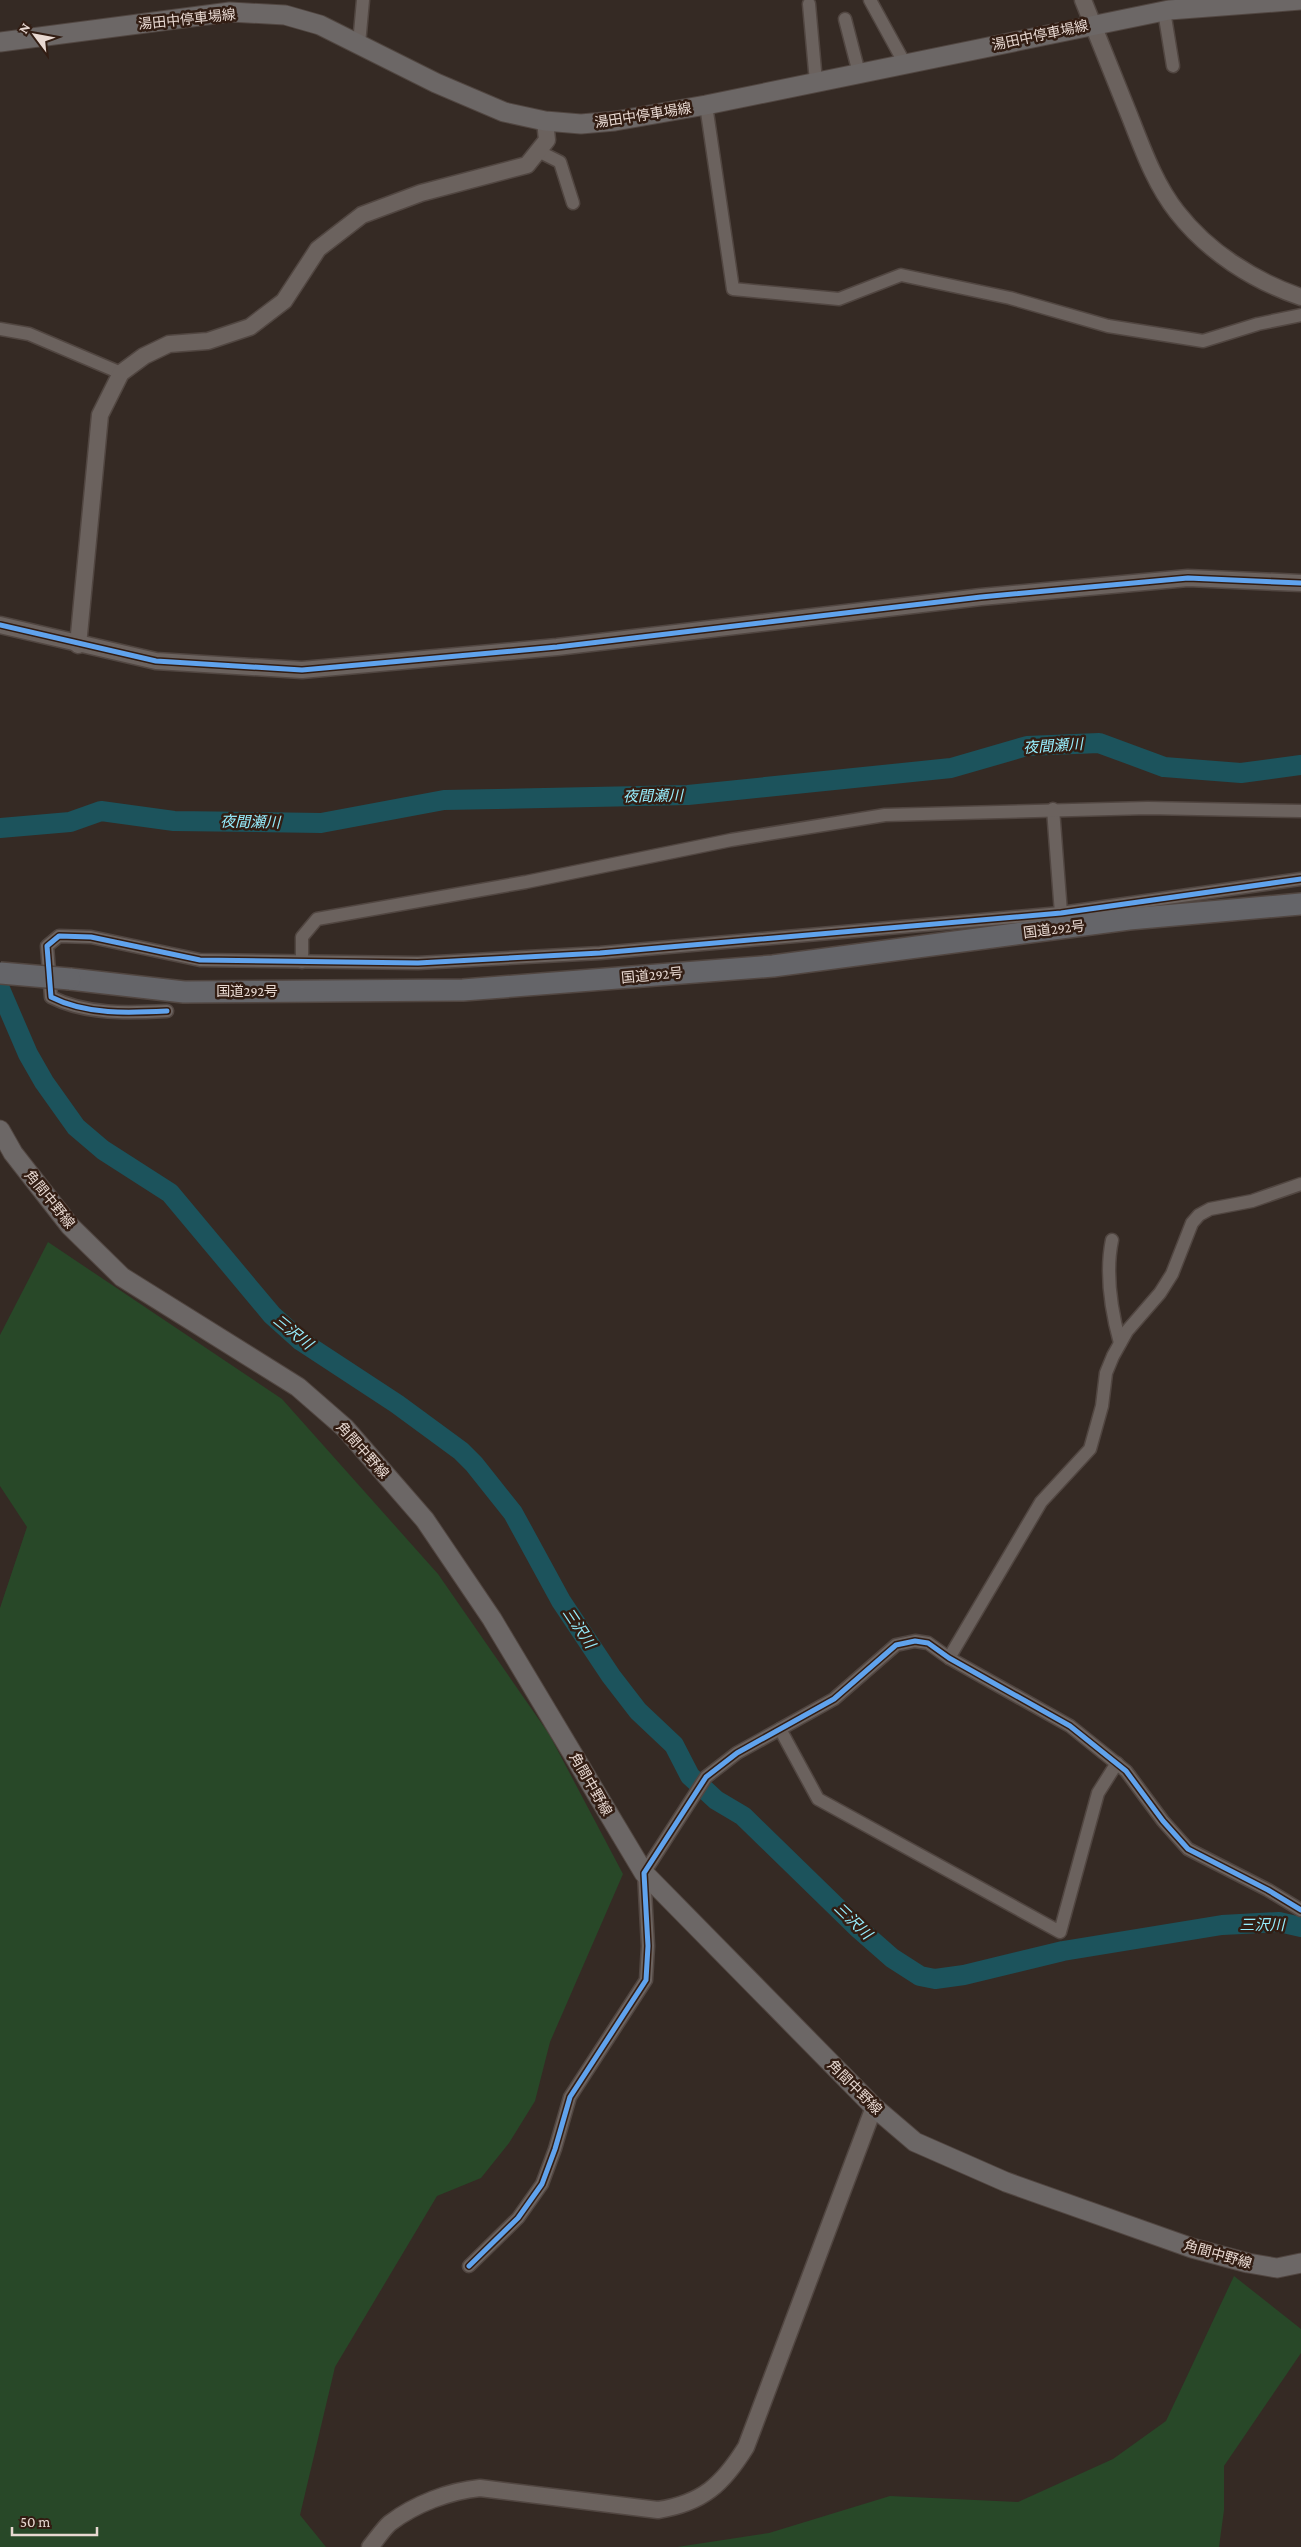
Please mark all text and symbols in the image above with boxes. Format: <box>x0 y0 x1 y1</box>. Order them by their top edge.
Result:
street label: 湯田中停車場線 <box>137 6 237 32</box>
north arrow <box>10 10 60 60</box>
street label: 湯田中停車場線 <box>990 17 1090 53</box>
text: N <box>15 19 34 36</box>
street label: 湯田中停車場線 <box>593 99 693 131</box>
water label: 夜間瀬川 <box>1023 736 1085 756</box>
water label: 夜間瀬川 <box>623 787 685 805</box>
water label: 夜間瀬川 <box>220 813 282 831</box>
street label: 国道292号 <box>1022 917 1086 941</box>
street label: 国道292号 <box>620 964 684 986</box>
street label: 国道292号 <box>216 983 278 999</box>
street label: 角間中野線 <box>22 1167 78 1231</box>
water label: 三沢川 <box>270 1312 317 1354</box>
street label: 角間中野線 <box>334 1419 392 1481</box>
water label: 三沢川 <box>560 1605 599 1653</box>
street label: 角間中野線 <box>567 1750 615 1818</box>
water label: 三沢川 <box>831 1900 876 1944</box>
water label: 三沢川 <box>1239 1917 1286 1933</box>
street label: 角間中野線 <box>825 2057 885 2117</box>
street label: 角間中野線 <box>1182 2237 1254 2271</box>
scale bar <box>12 2504 98 2536</box>
text: 50 m <box>20 2514 50 2530</box>

